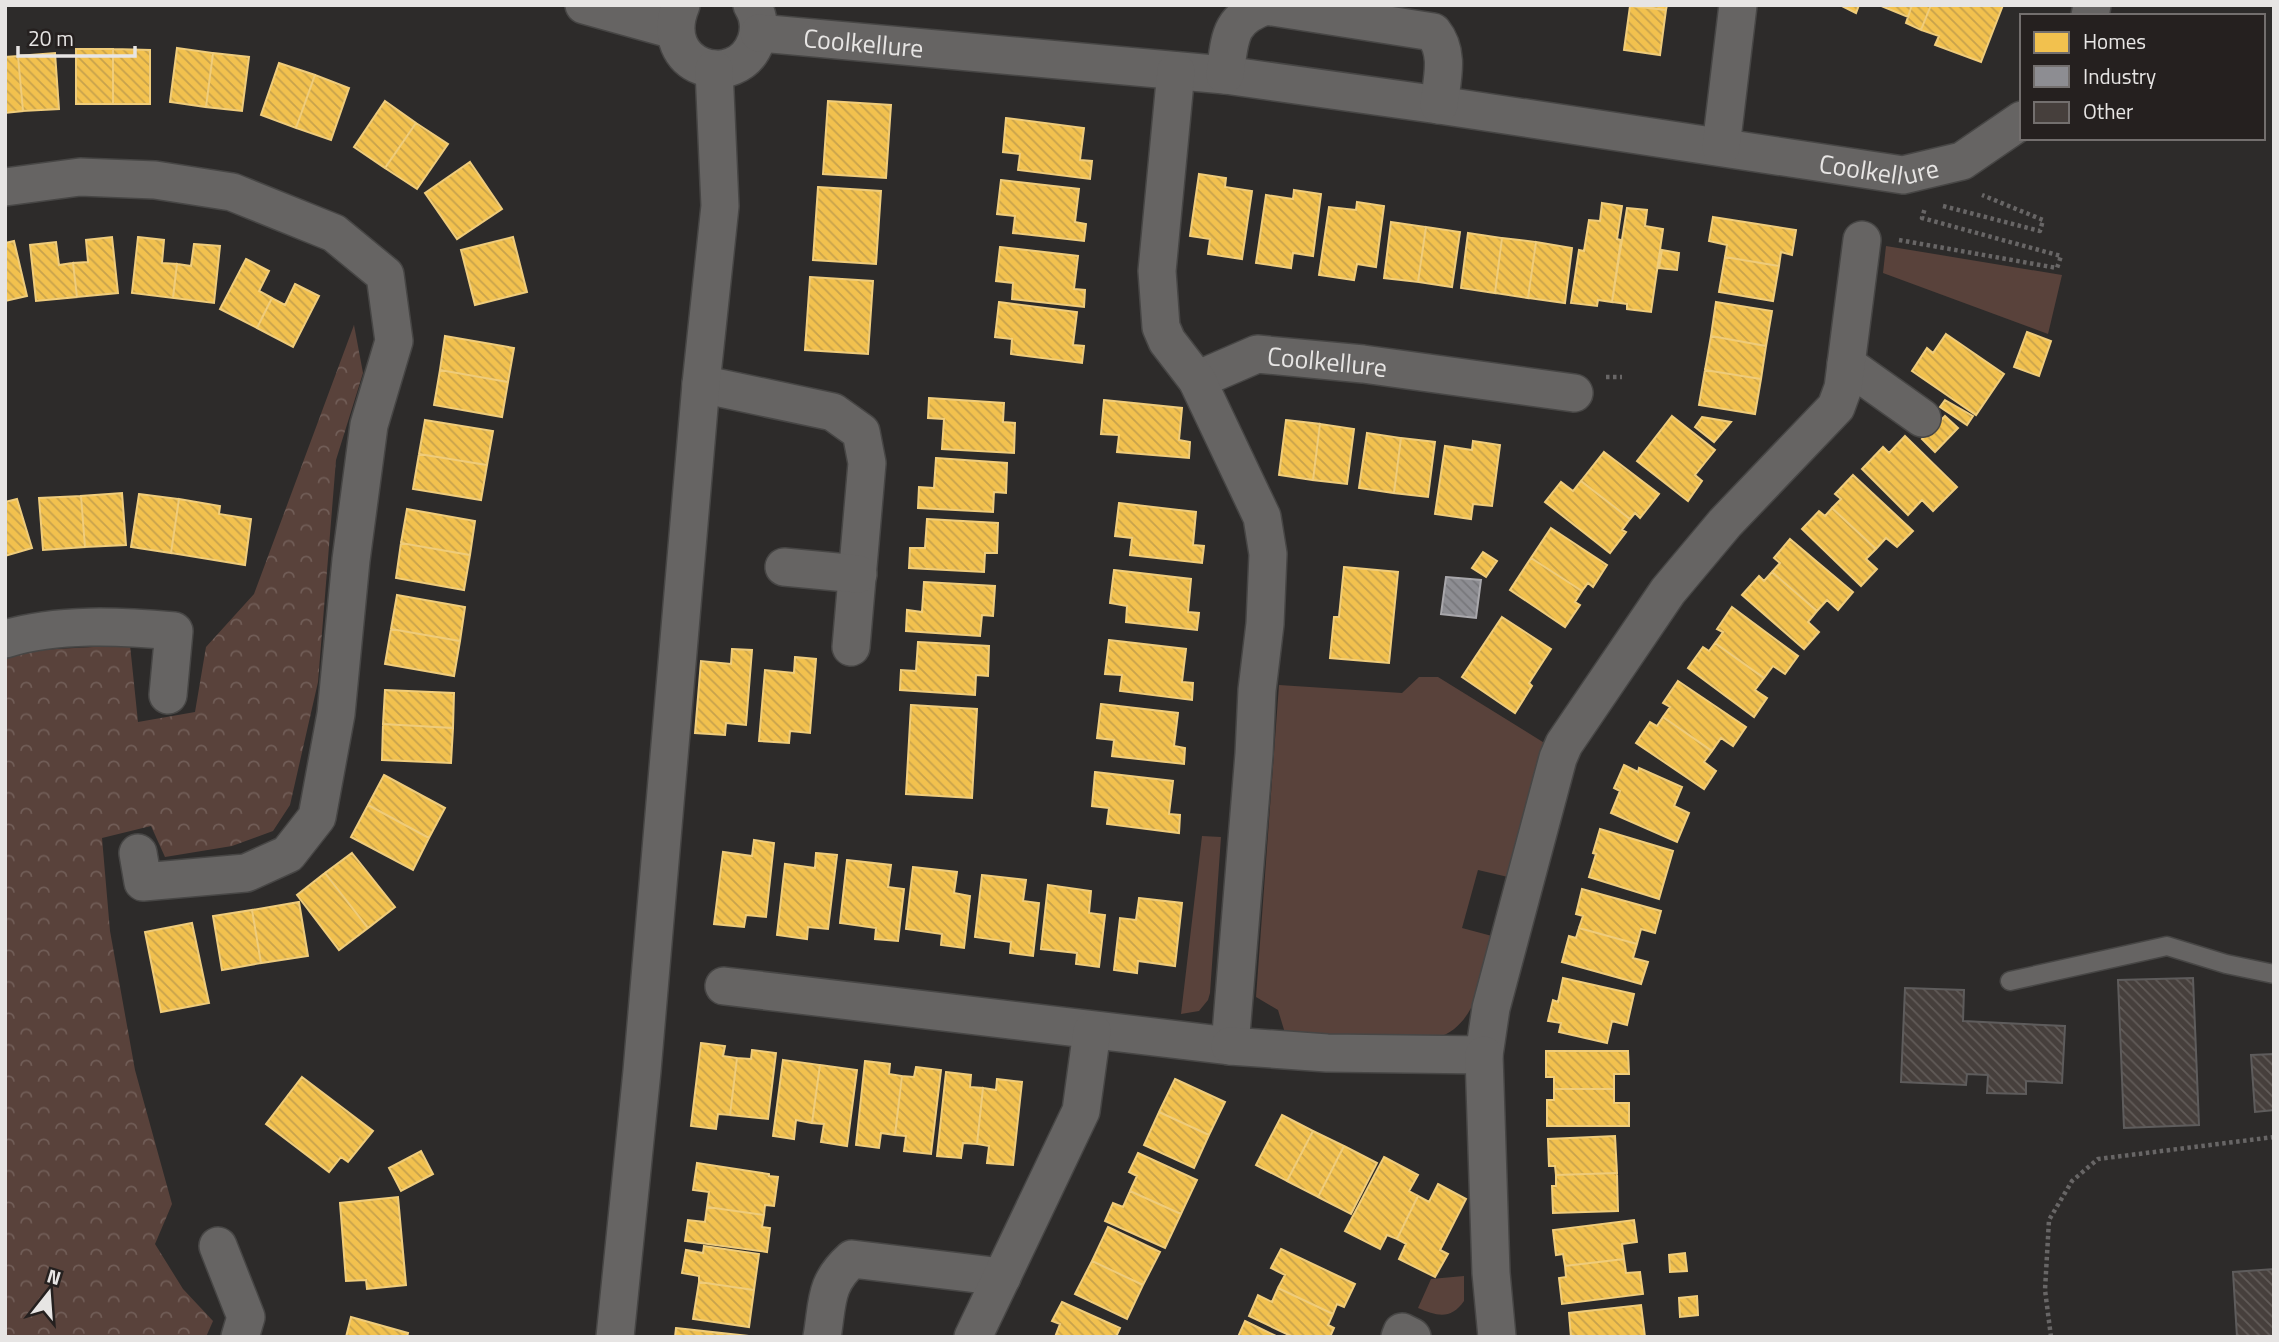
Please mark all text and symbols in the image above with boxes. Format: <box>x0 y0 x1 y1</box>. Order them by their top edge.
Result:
scale bar <box>18 14 135 58</box>
legend <box>2020 14 2265 140</box>
street label: Coolkellure <box>802 18 925 67</box>
text: 20 m <box>28 22 74 54</box>
text: Homes <box>2083 25 2146 57</box>
text: Industry <box>2083 60 2156 92</box>
text: Other <box>2083 95 2133 127</box>
street label: Coolkellure <box>1817 143 1942 194</box>
street label: Coolkellure <box>1266 336 1390 387</box>
north arrow <box>14 1258 84 1328</box>
text: N <box>44 1260 65 1292</box>

